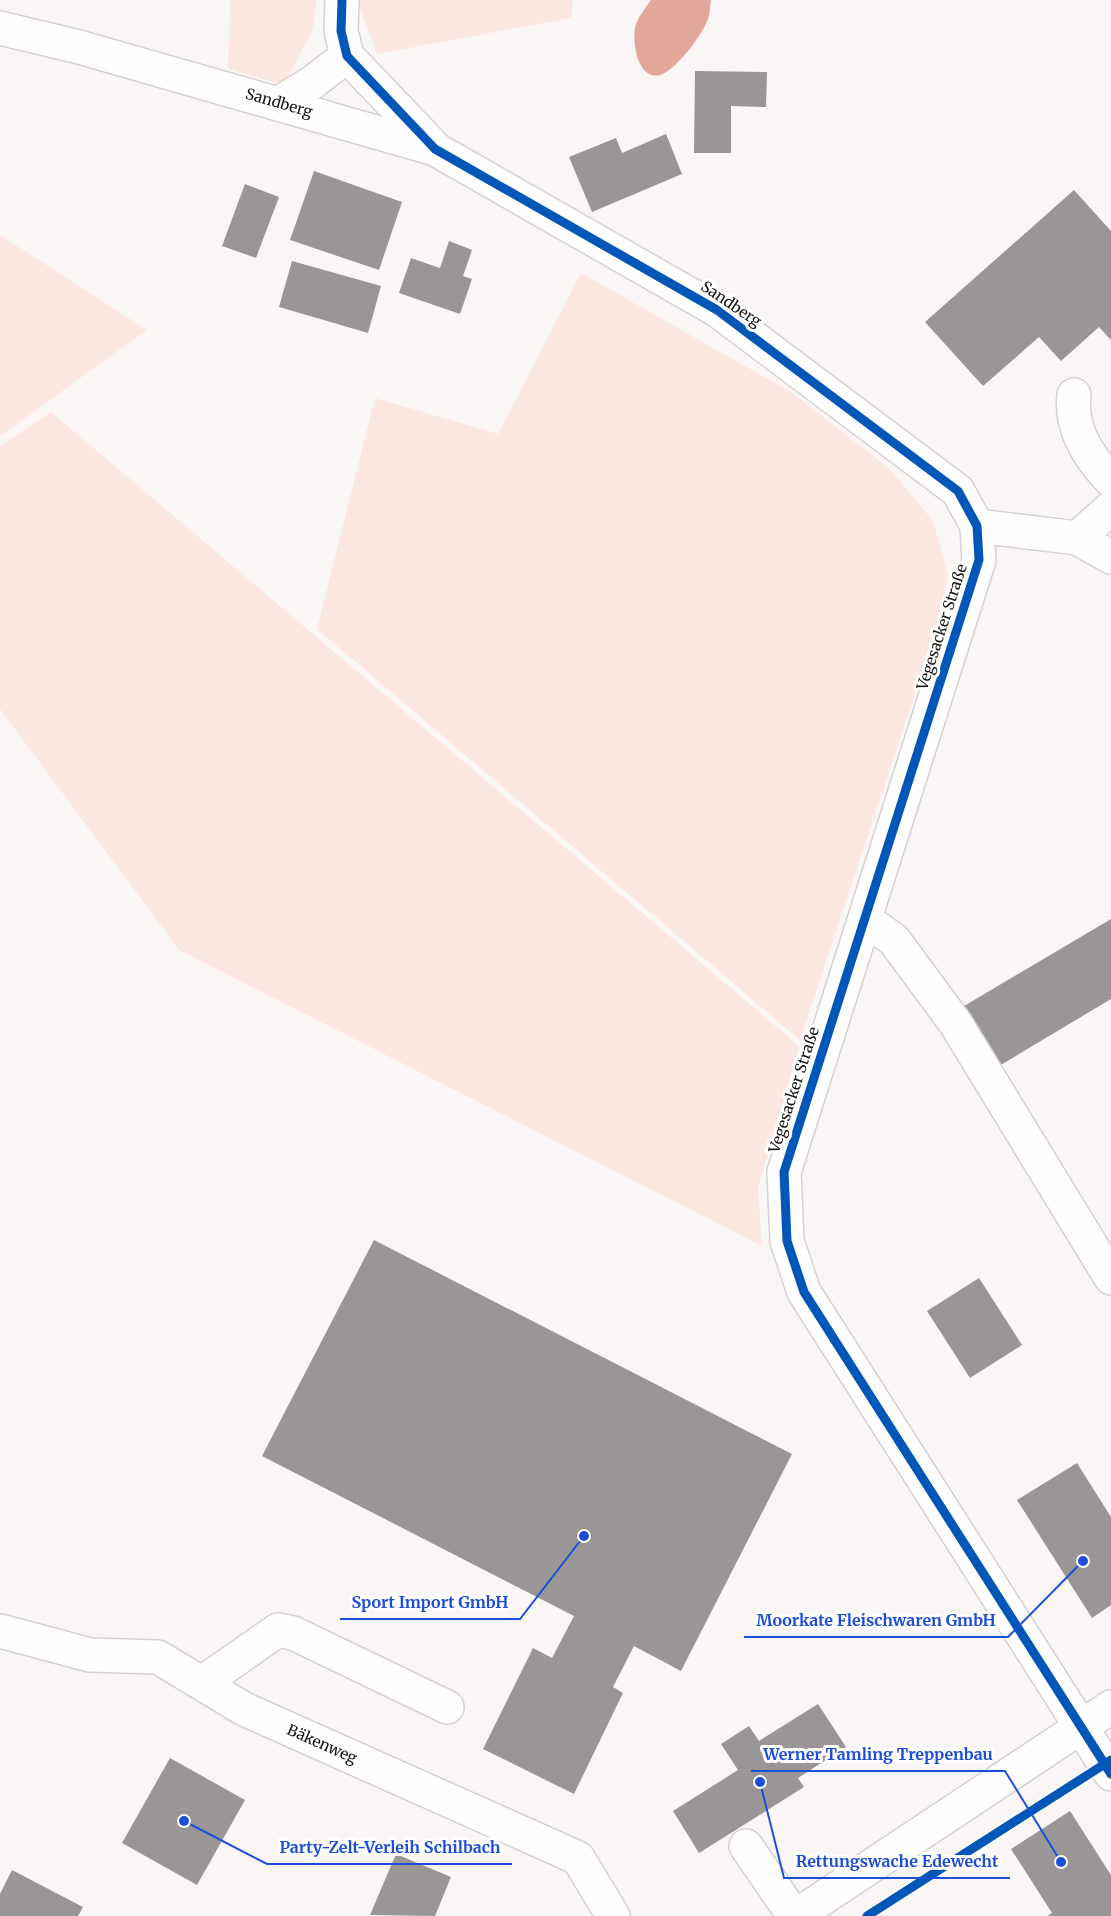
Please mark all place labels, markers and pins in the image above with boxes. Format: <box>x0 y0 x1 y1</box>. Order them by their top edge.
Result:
callout: Sport Import GmbH <box>340 1585 520 1619</box>
callout: Moorkate Fleischwaren GmbH <box>744 1603 1008 1637</box>
callout: Werner Tamling Treppenbau <box>751 1737 1005 1771</box>
callout: Party-Zelt-Verleih Schilbach <box>267 1830 512 1864</box>
callout: Rettungswache Edewecht <box>784 1844 1010 1878</box>

